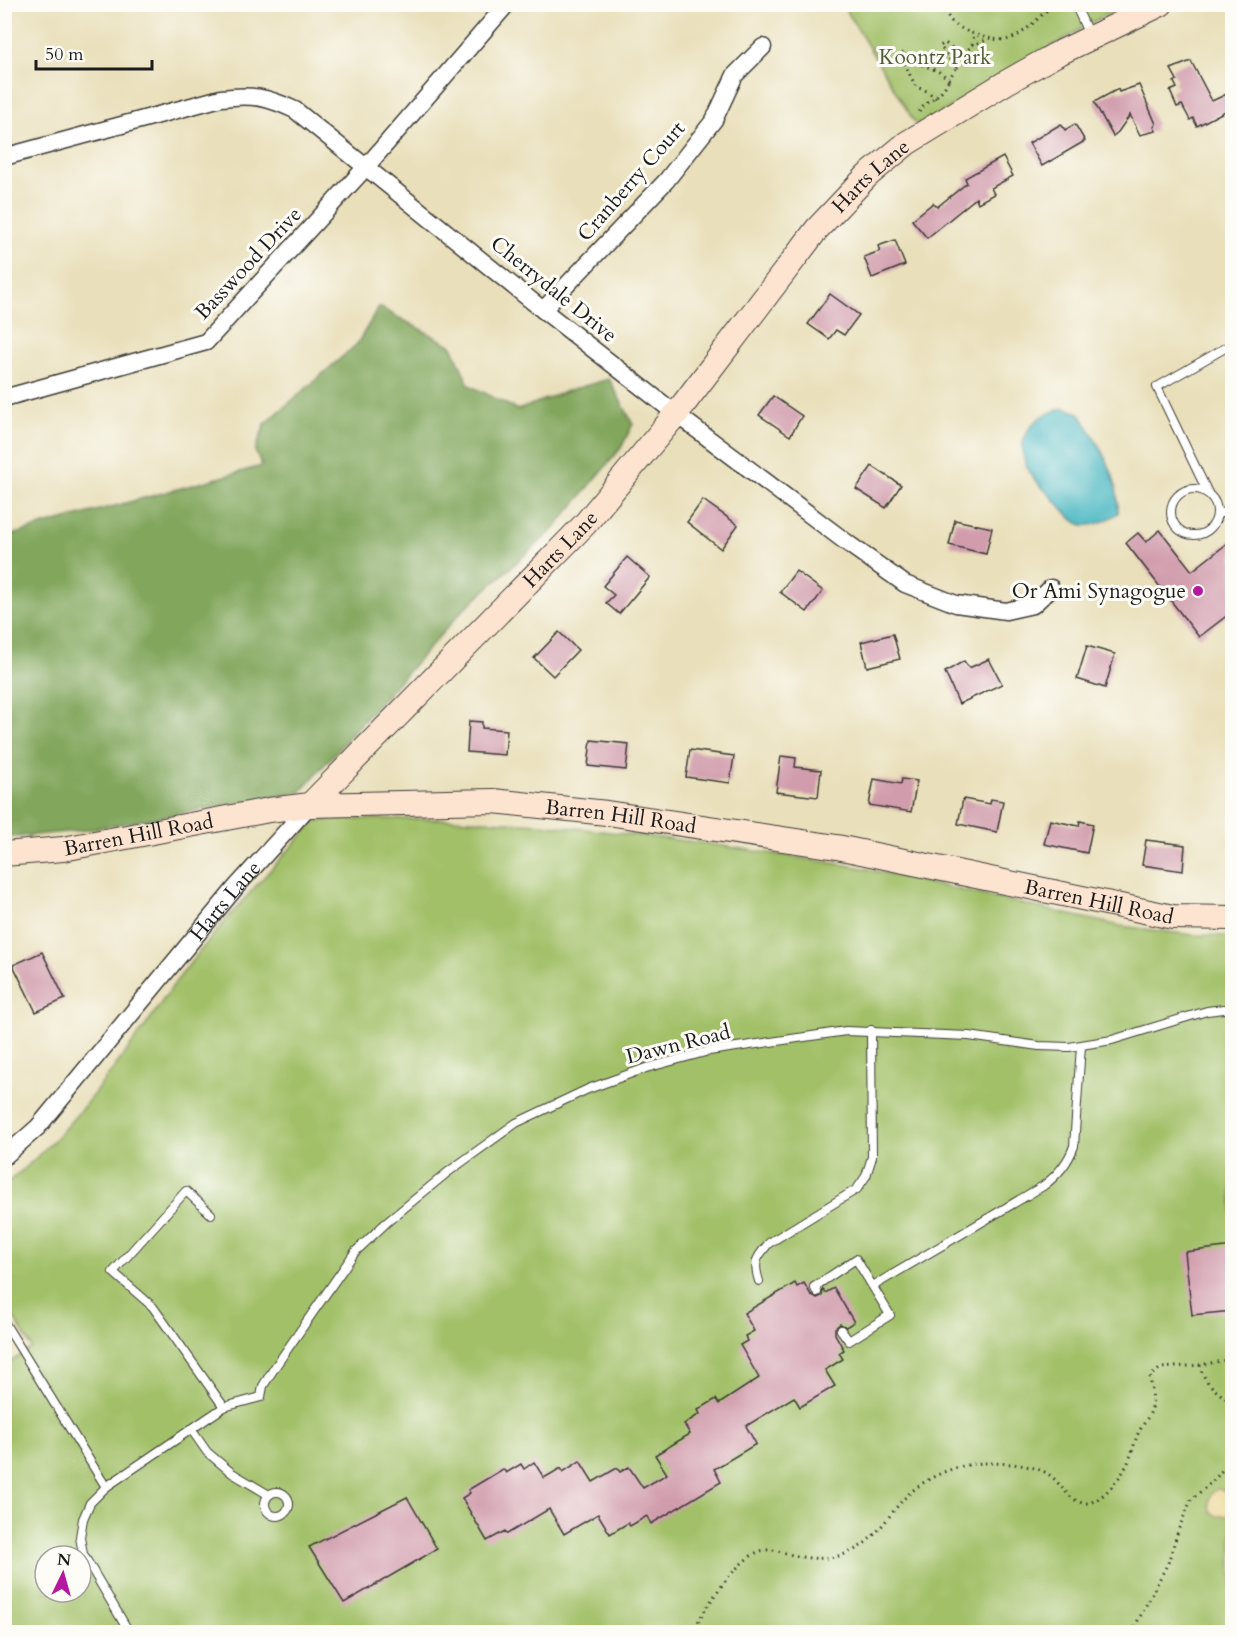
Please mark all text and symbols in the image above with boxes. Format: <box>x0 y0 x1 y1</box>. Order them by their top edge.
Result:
scale bar <box>36 33 152 71</box>
text: 50 m <box>45 42 84 67</box>
park label: Koontz Park <box>879 43 992 72</box>
street label: Cranberry Court <box>571 115 692 248</box>
street label: Harts Lane <box>825 133 916 220</box>
street label: Basswood Drive <box>188 201 308 326</box>
street label: Cherrydale Drive <box>484 229 623 349</box>
street label: Harts Lane <box>517 505 605 594</box>
place label: Or Ami Synagogue <box>1012 577 1186 606</box>
marker: Or Ami Synagogue <box>1191 584 1205 598</box>
street label: Barren Hill Road <box>544 793 698 841</box>
street label: Barren Hill Road <box>61 807 216 864</box>
street label: Harts Lane <box>183 855 268 947</box>
street label: Barren Hill Road <box>1022 872 1176 932</box>
street label: Dawn Road <box>623 1018 733 1071</box>
north arrow <box>33 1544 93 1604</box>
text: N <box>56 1548 72 1572</box>

